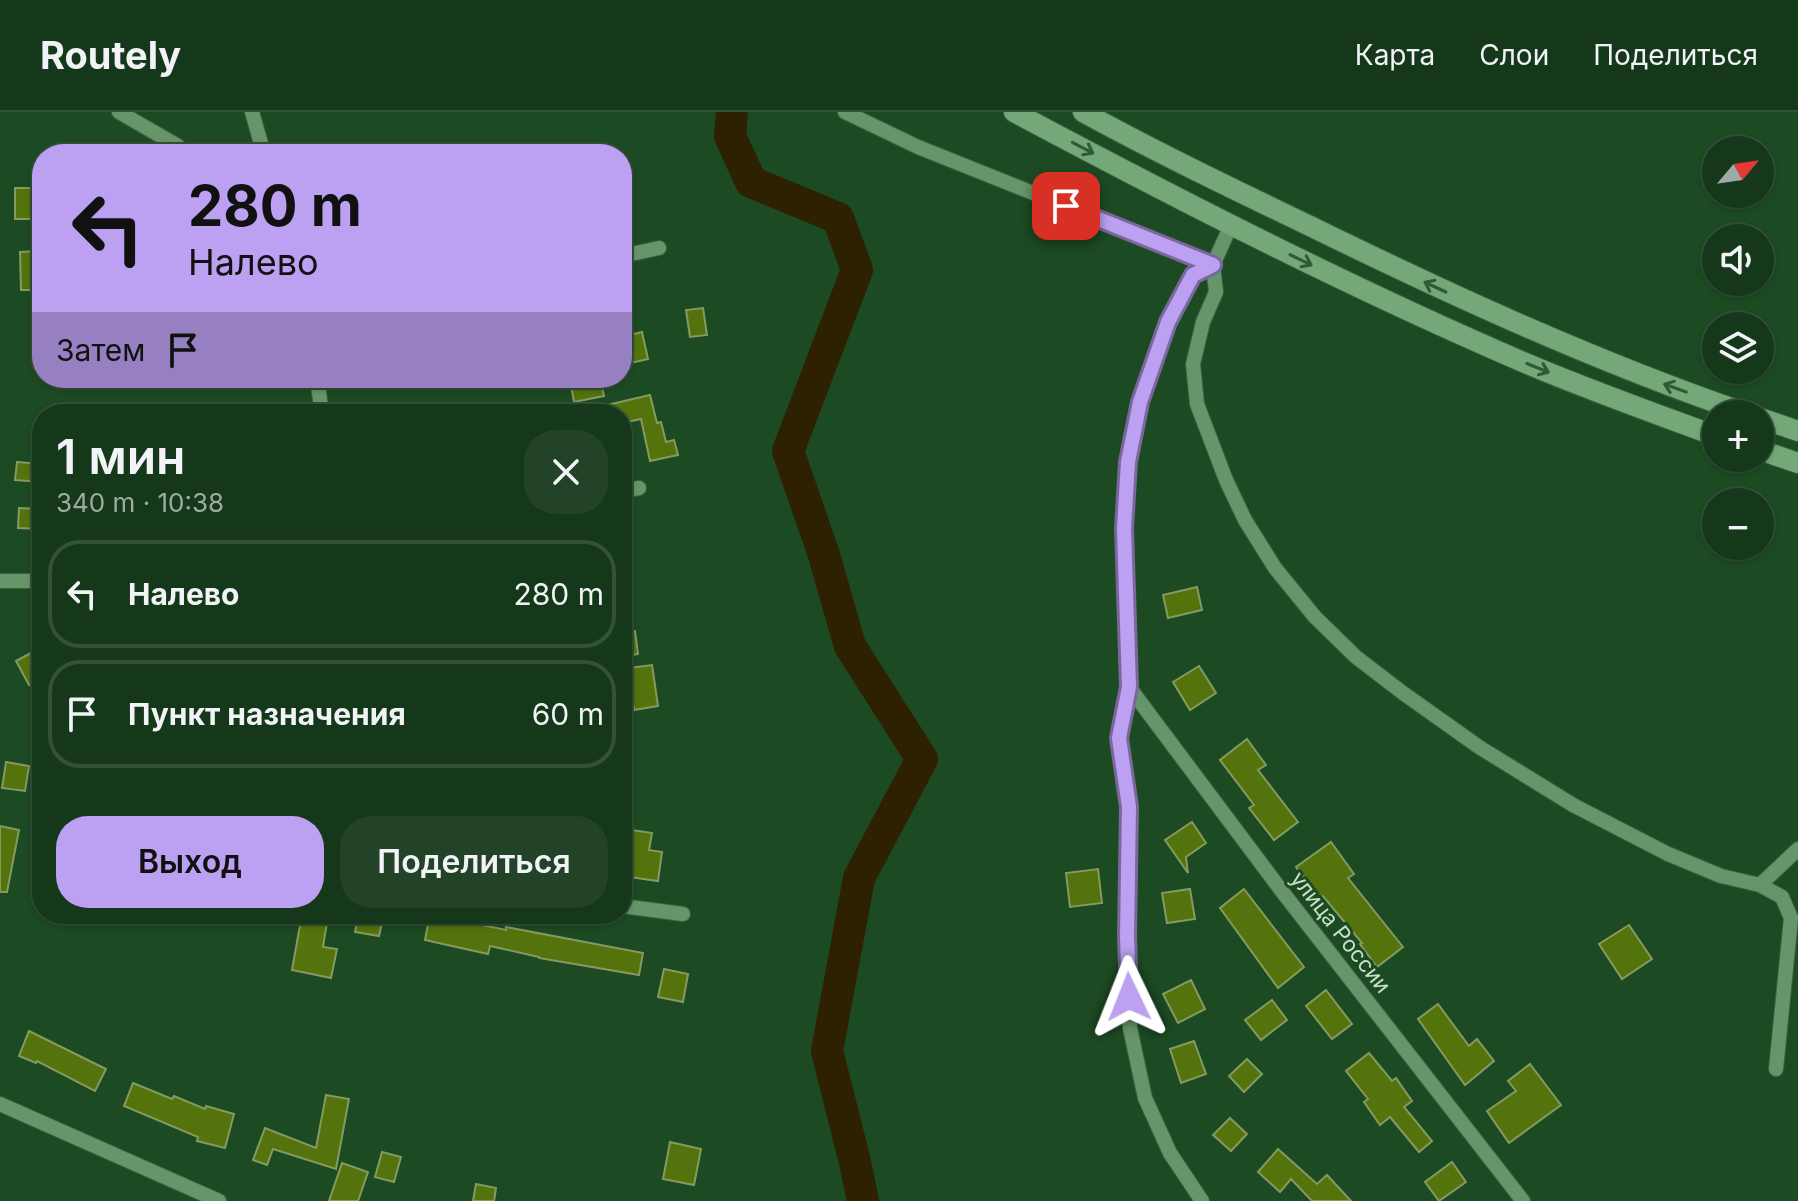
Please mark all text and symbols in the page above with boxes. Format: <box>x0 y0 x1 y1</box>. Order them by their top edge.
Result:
text: Routely <box>40 32 181 78</box>
text: Карта <box>1355 38 1435 72</box>
text: Слои <box>1479 38 1549 72</box>
text: Поделиться <box>1593 38 1758 72</box>
north arrow <box>1702 136 1774 208</box>
map controls <box>1702 136 1774 560</box>
one-way arrow <box>1071 141 1095 157</box>
text: 280 m <box>188 172 362 240</box>
pin <box>1032 172 1100 240</box>
icon: left <box>56 176 160 280</box>
icon: arrive <box>1044 184 1088 228</box>
button: sound <box>1702 224 1774 296</box>
text: Налево <box>188 240 319 284</box>
one-way arrow <box>1289 252 1313 268</box>
one-way arrow <box>1423 279 1447 294</box>
button: layers <box>1702 312 1774 384</box>
icon: arrive <box>161 328 205 372</box>
text: Затем <box>56 332 145 368</box>
one-way arrow <box>1525 361 1550 376</box>
one-way arrow <box>1663 380 1687 394</box>
button: + <box>1702 400 1774 472</box>
text: 1 мин <box>56 427 185 486</box>
button: close <box>524 430 608 514</box>
text: 340 m · 10:38 <box>56 487 224 518</box>
button: − <box>1702 488 1774 560</box>
icon: left <box>60 572 104 616</box>
text: Налево <box>128 576 240 612</box>
text: 280 m <box>514 576 604 612</box>
icon: arrive <box>60 692 104 736</box>
text: Пункт назначения <box>128 696 406 732</box>
text: 60 m <box>532 696 604 732</box>
button: Выход <box>56 816 324 908</box>
button: Поделиться <box>340 816 608 908</box>
street label: улица России <box>1286 866 1396 998</box>
position arrow <box>1087 955 1171 1039</box>

